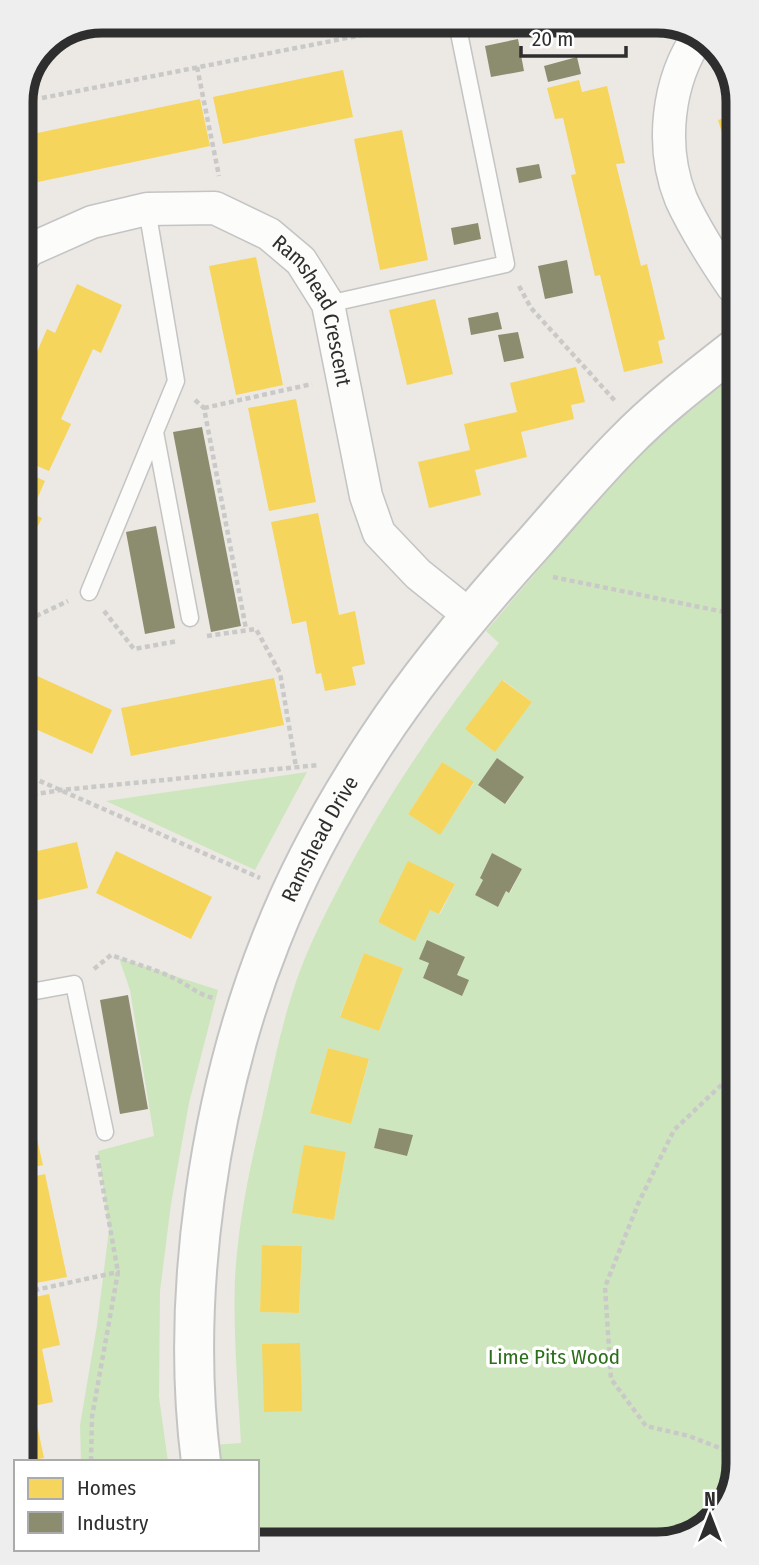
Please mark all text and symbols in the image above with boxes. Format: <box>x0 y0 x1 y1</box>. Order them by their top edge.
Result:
scale bar <box>521 14 626 58</box>
text: 20 m <box>532 26 573 52</box>
street label: Ramshead Crescent <box>267 229 357 389</box>
street label: Ramshead Drive <box>276 771 364 906</box>
park label: Lime Pits Wood <box>488 1344 620 1370</box>
legend <box>14 1460 259 1551</box>
text: Homes <box>77 1475 136 1501</box>
north arrow <box>675 1481 745 1551</box>
text: N <box>704 1488 716 1511</box>
text: Industry <box>77 1510 149 1536</box>

